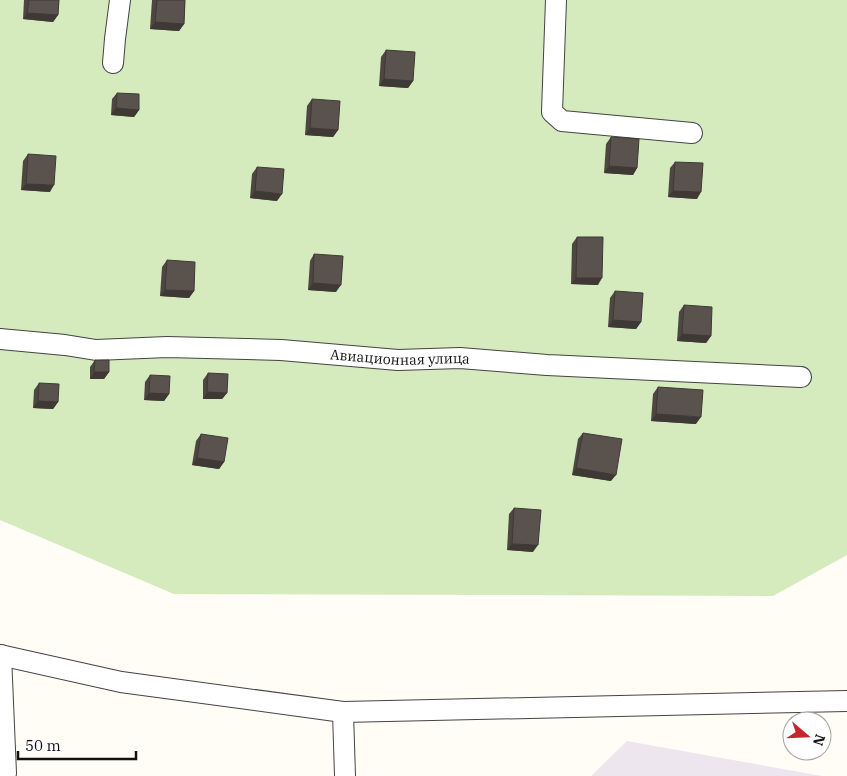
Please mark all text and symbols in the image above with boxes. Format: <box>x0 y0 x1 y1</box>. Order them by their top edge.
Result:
street label: Авиационная улица <box>329 345 471 369</box>
north arrow <box>782 711 832 761</box>
scale bar <box>18 728 135 760</box>
text: N <box>809 732 830 748</box>
text: 50 m <box>25 736 61 755</box>

